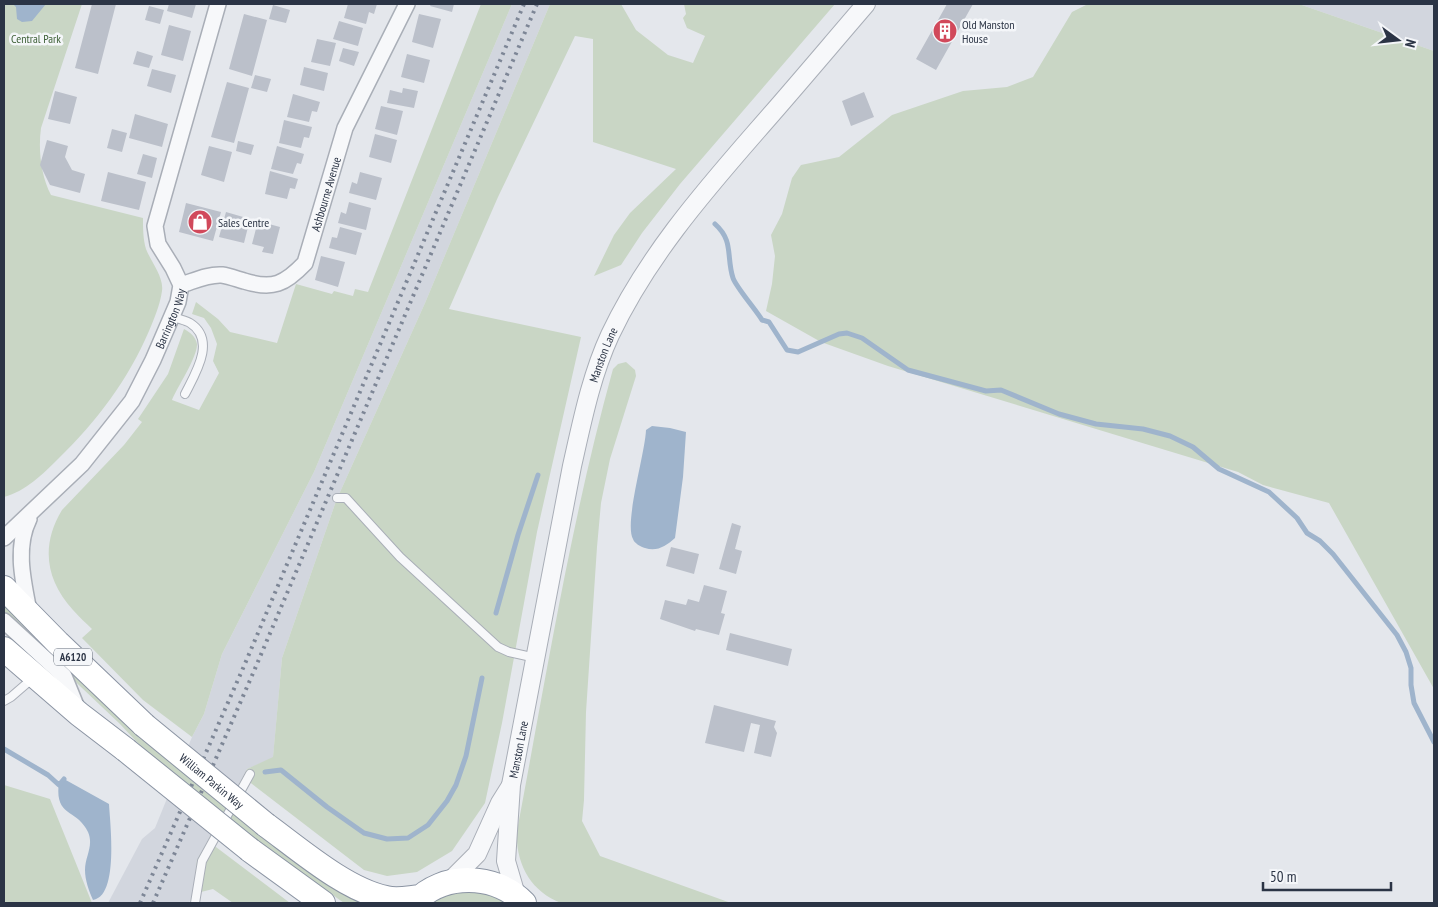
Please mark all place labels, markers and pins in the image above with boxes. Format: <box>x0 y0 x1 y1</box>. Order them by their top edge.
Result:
place label: Old Manston House <box>962 17 1015 46</box>
building icon: Old Manston House <box>932 18 958 44</box>
shop icon: Sales Centre <box>187 209 213 235</box>
place label: Sales Centre <box>218 215 269 230</box>

